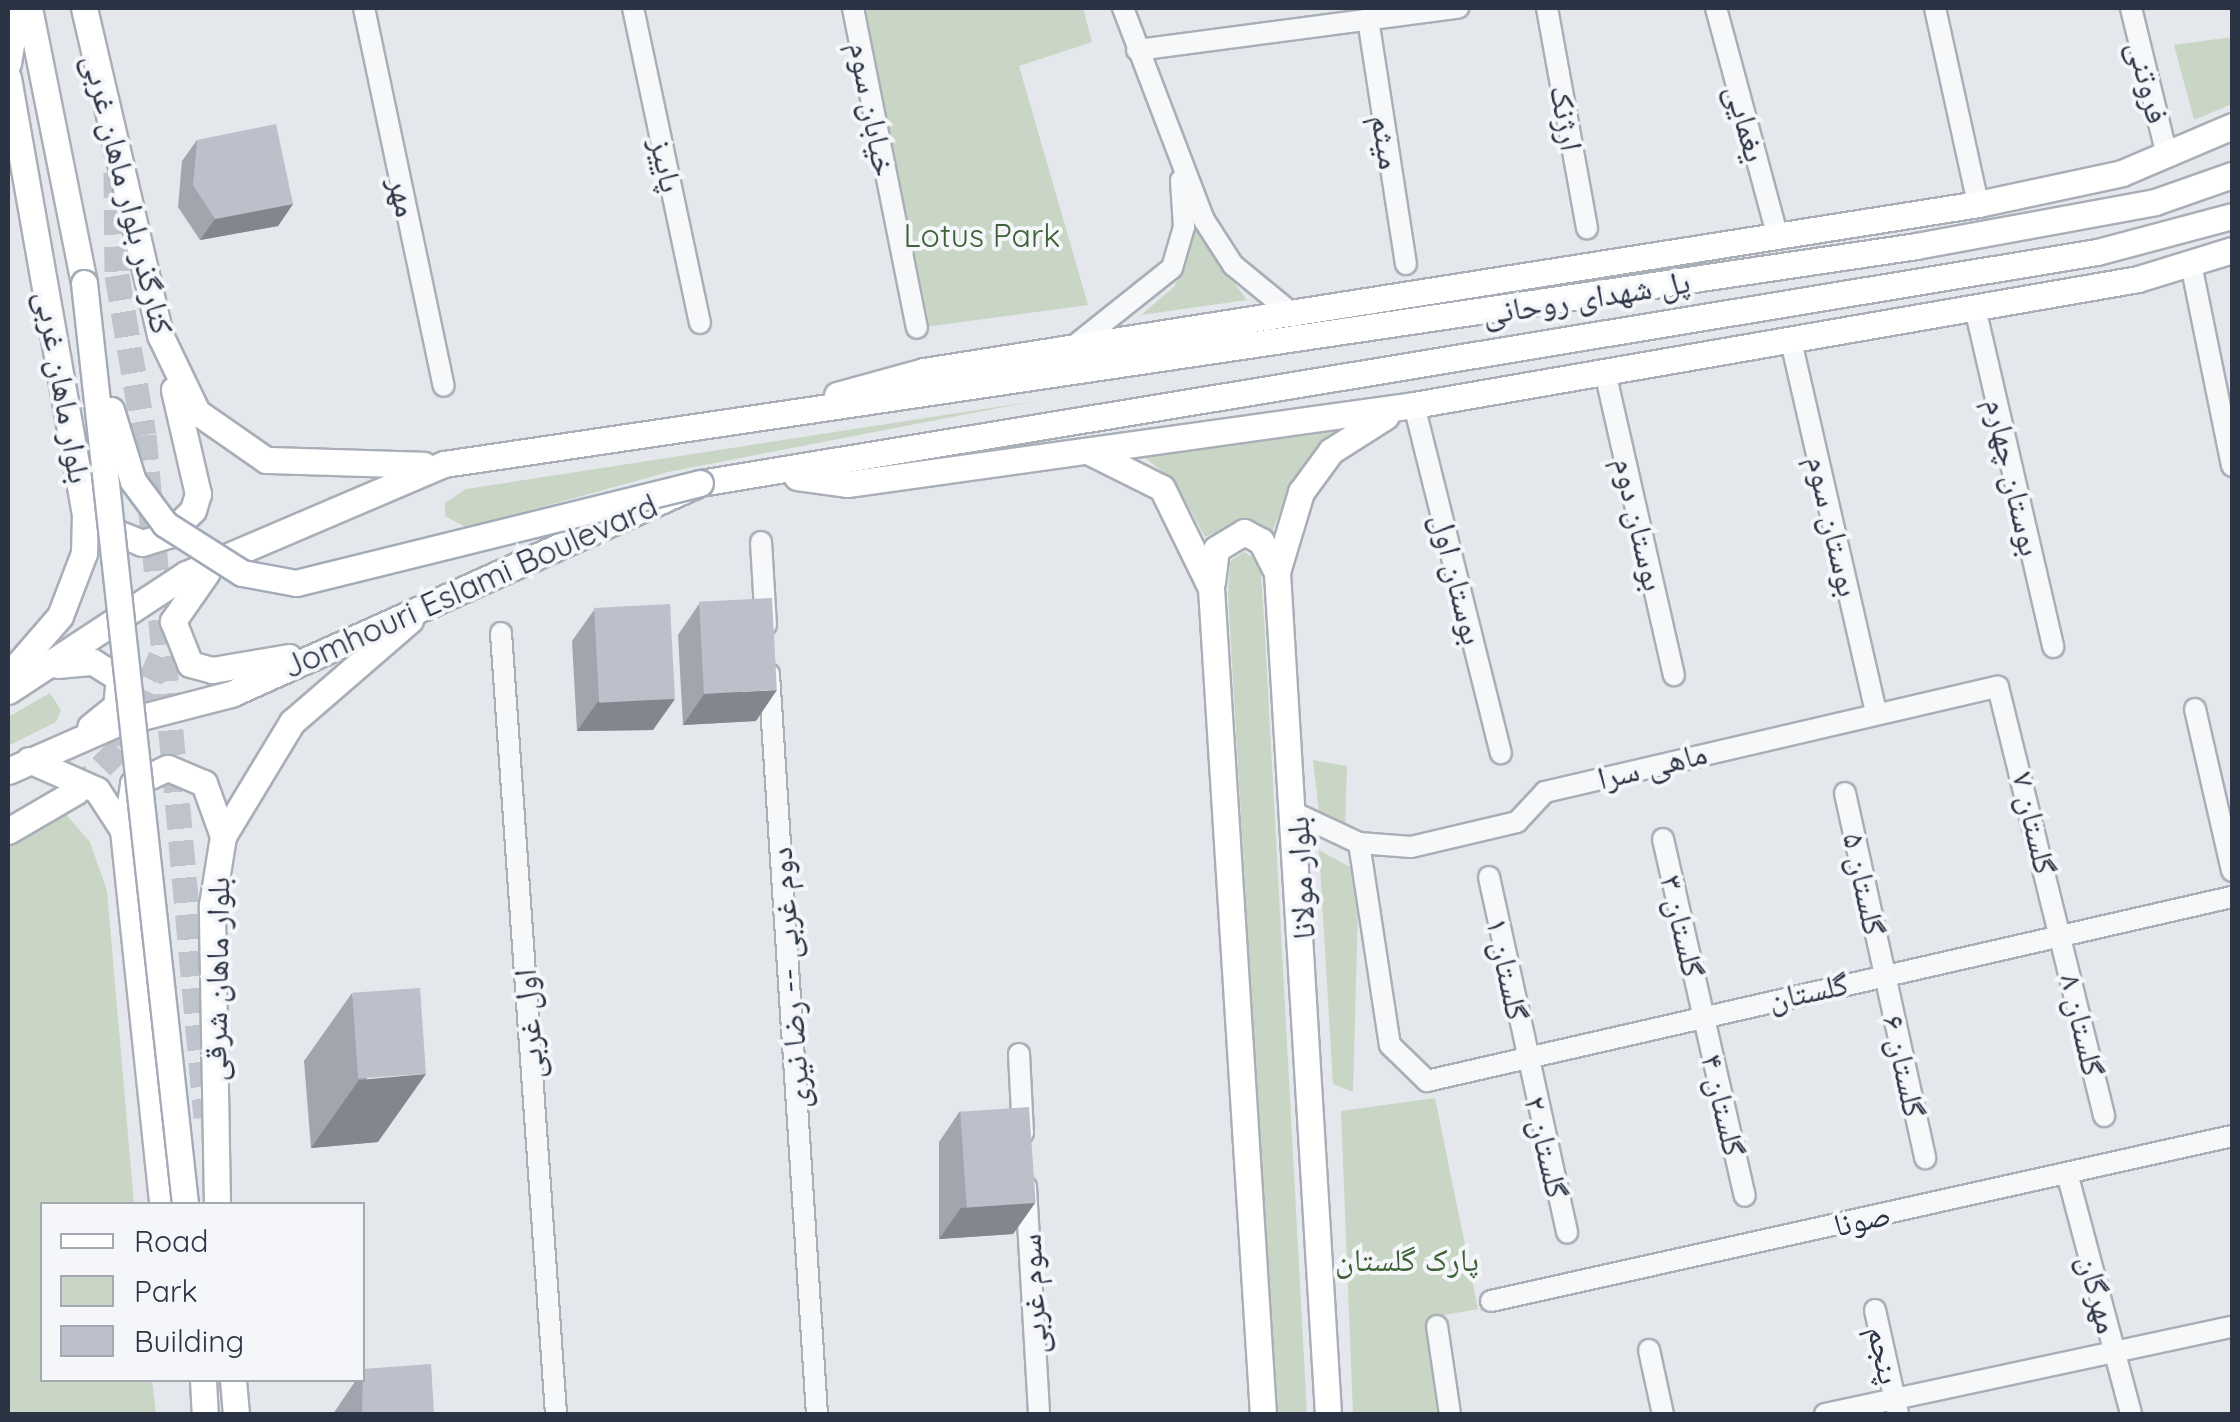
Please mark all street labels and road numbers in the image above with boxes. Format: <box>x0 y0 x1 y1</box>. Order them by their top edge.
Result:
street label: فروتنی <box>2120 37 2178 127</box>
street label: خیابان سوم <box>841 39 905 179</box>
street label: کنارگذر بلوار ماهان غربی <box>76 50 182 338</box>
street label: یغمایی <box>1718 80 1776 166</box>
street label: ارژنک <box>1542 82 1592 154</box>
street label: میثم <box>1364 112 1410 172</box>
street label: پاییز <box>643 134 691 196</box>
street label: مهر <box>381 174 427 220</box>
street label: پل شهدای روحانی <box>1479 262 1693 332</box>
street label: بلوار ماهان غربی <box>28 288 100 486</box>
street label: بوستان چهارم <box>1977 394 2051 560</box>
street label: بوستان سوم <box>1799 452 1869 600</box>
street label: بوستان دوم <box>1606 454 1674 594</box>
street label: Jomhouri Eslami Boulevard <box>277 486 663 686</box>
street label: بوستان اول <box>1423 510 1493 648</box>
street label: ماهی سرا <box>1593 733 1711 797</box>
street label: گلستان ۷ <box>2005 768 2065 878</box>
street label: بلوار مولانا <box>1278 815 1322 941</box>
street label: گلستان ۵ <box>1835 829 1895 939</box>
street label: دوم غربی -- رضا نیری <box>761 846 817 1110</box>
street label: گلستان ۳ <box>1653 871 1713 981</box>
street label: بلوار ماهان شرقی <box>195 877 237 1081</box>
street label: گلستان ۱ <box>1478 914 1538 1024</box>
street label: گلستان <box>1765 964 1851 1018</box>
street label: اول غربی <box>505 968 551 1080</box>
street label: گلستان ۸ <box>2053 970 2113 1080</box>
street label: گلستان ۶ <box>1875 1011 1935 1121</box>
street label: گلستان ۴ <box>1694 1050 1754 1160</box>
street label: گلستان ۲ <box>1517 1092 1577 1202</box>
street label: صونا <box>1830 1194 1894 1244</box>
street label: سوم غربی <box>1010 1233 1054 1355</box>
street label: مهرگان <box>2070 1250 2128 1338</box>
street label: پنجم <box>1860 1322 1910 1388</box>

